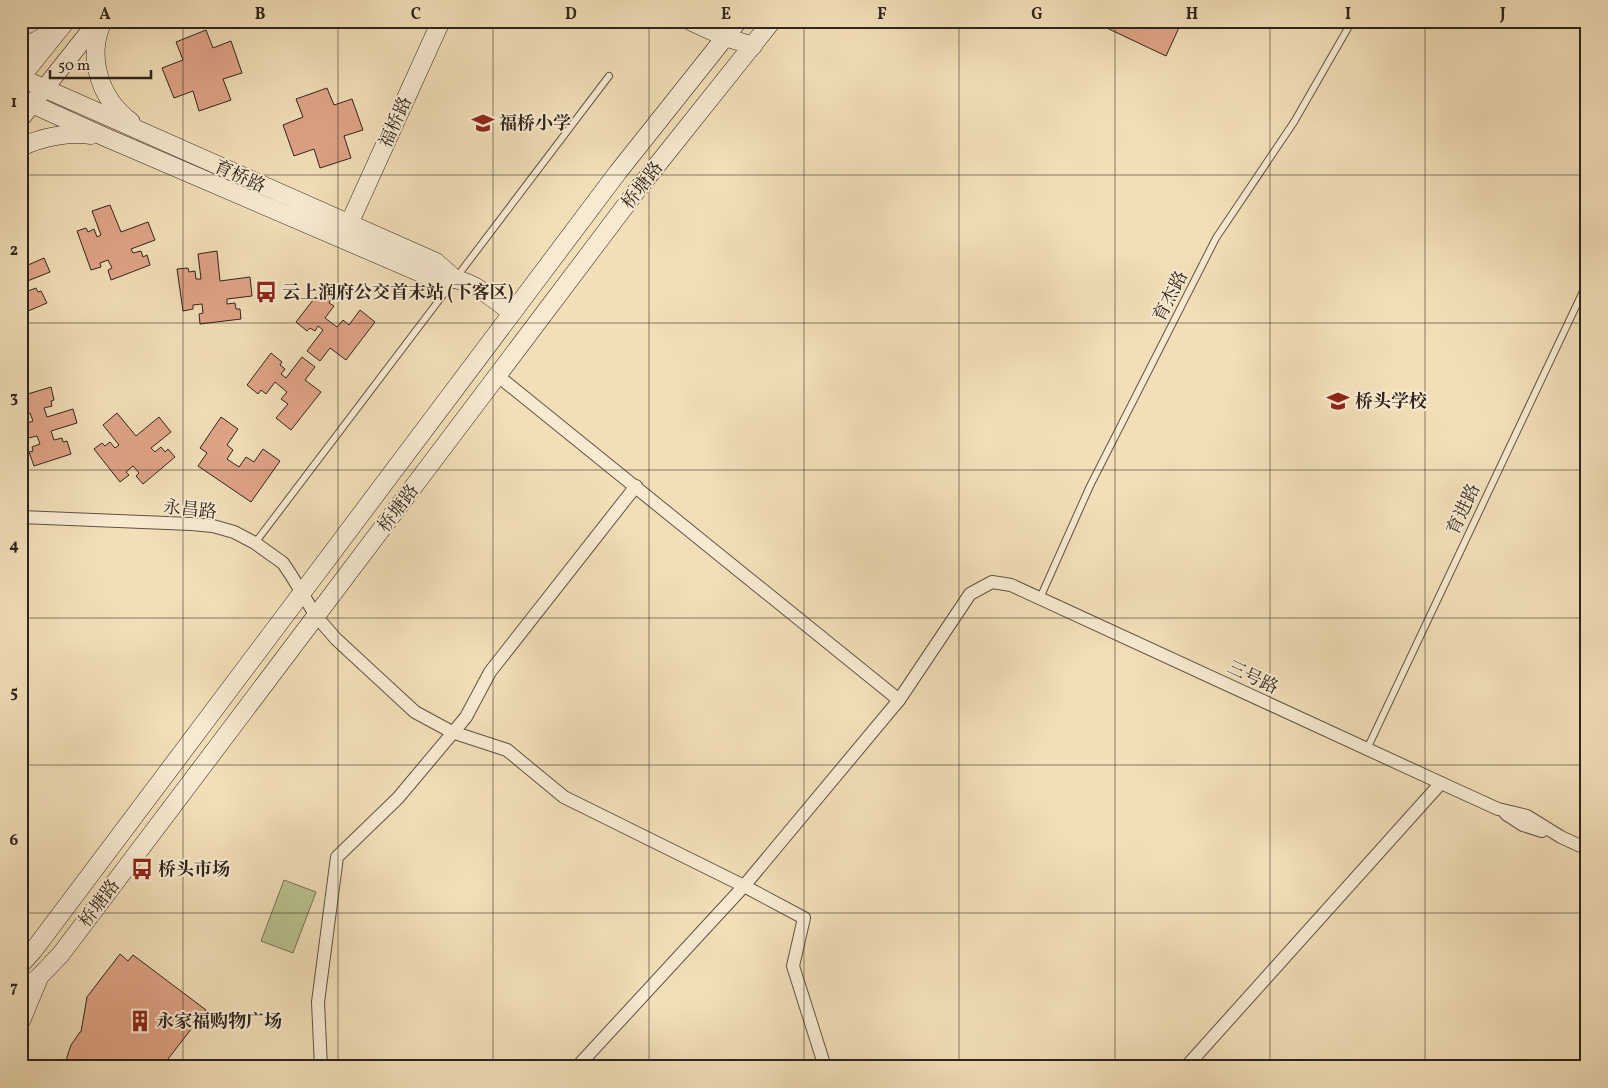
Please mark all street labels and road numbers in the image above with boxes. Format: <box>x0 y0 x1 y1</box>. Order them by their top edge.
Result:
street label: 福桥路 <box>374 93 419 152</box>
street label: 育桥路 <box>210 155 269 200</box>
street label: 桥塘路 <box>617 157 670 215</box>
street label: 育杰路 <box>1148 267 1195 326</box>
street label: 桥塘路 <box>373 480 425 538</box>
street label: 育进路 <box>1442 480 1487 539</box>
street label: 永昌路 <box>162 495 218 526</box>
street label: 三号路 <box>1223 656 1282 701</box>
street label: 桥塘路 <box>74 875 126 933</box>

